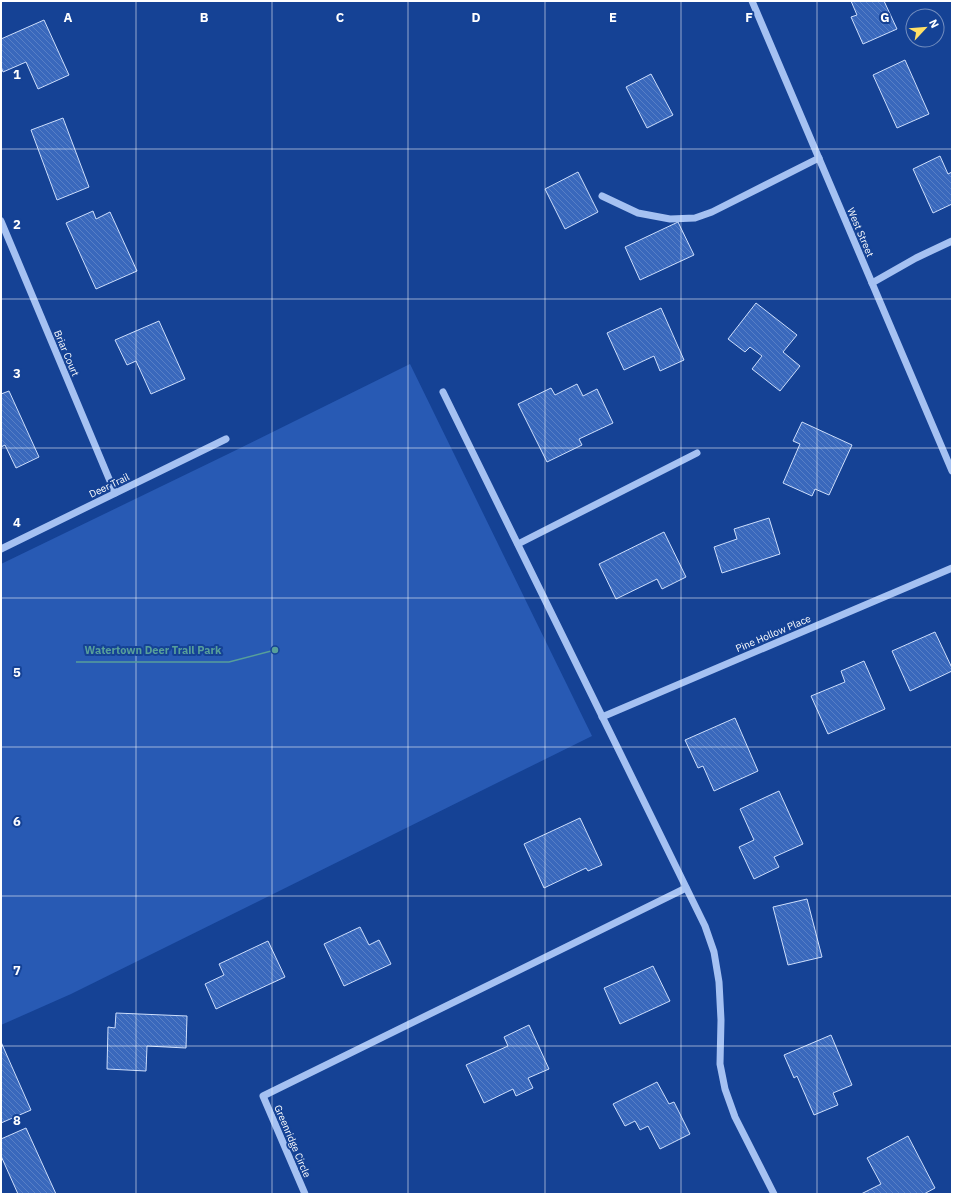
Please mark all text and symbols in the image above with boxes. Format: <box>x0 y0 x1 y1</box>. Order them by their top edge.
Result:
north arrow <box>905 8 945 48</box>
text: A <box>64 9 73 26</box>
text: B <box>200 9 209 26</box>
text: C <box>336 9 345 26</box>
text: D <box>471 9 481 26</box>
text: E <box>609 9 617 26</box>
text: F <box>745 9 753 26</box>
text: G <box>880 9 890 26</box>
text: N <box>926 17 942 30</box>
text: 1 <box>13 66 21 83</box>
street label: West Street <box>844 206 877 259</box>
text: 2 <box>13 216 21 233</box>
street label: Briar Court <box>51 328 82 379</box>
text: 3 <box>13 365 21 382</box>
street label: Deer Trail <box>87 470 132 501</box>
text: 4 <box>13 514 21 531</box>
street label: Pine Hollow Place <box>734 612 813 655</box>
callout: Watertown Deer Trail Park <box>76 639 229 662</box>
text: Watertown Deer Trail Park <box>85 643 222 657</box>
text: 5 <box>13 664 21 681</box>
text: 6 <box>13 813 21 830</box>
text: 7 <box>13 962 21 979</box>
street label: Greenridge Circle <box>271 1103 314 1180</box>
text: 8 <box>13 1112 21 1129</box>

